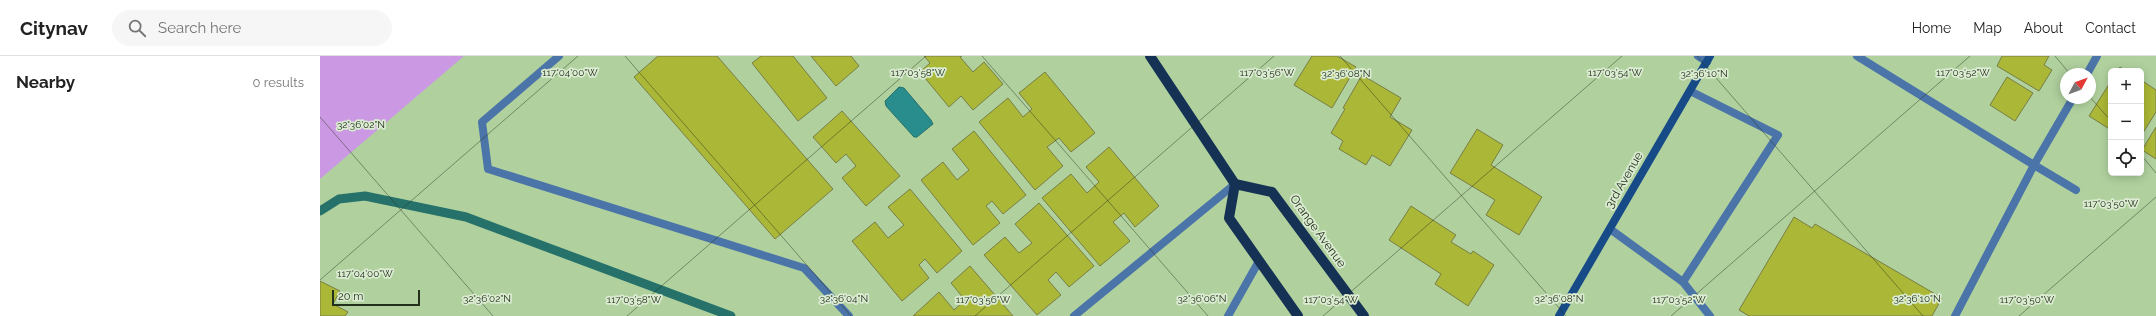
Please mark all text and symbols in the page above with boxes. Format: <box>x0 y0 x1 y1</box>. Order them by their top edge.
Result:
search box <box>112 10 392 46</box>
text: Citynav <box>20 17 88 39</box>
icon: search <box>126 17 148 39</box>
text: Search here <box>158 19 241 37</box>
text: Home <box>1912 20 1951 36</box>
text: Map <box>1973 20 2002 36</box>
text: About <box>2024 20 2063 36</box>
text: Contact <box>2085 20 2136 36</box>
text: 117°04'00"W <box>542 67 598 78</box>
text: 117°03'58"W <box>891 67 946 78</box>
text: 117°03'56"W <box>1240 67 1295 78</box>
text: 117°03'54"W <box>1588 67 1642 78</box>
text: 117°03'52"W <box>1936 67 1990 78</box>
text: 32°36'08"N <box>1322 68 1370 79</box>
text: 32°36'10"N <box>1680 68 1728 79</box>
north arrow <box>2060 68 2096 104</box>
map controls <box>2108 68 2144 176</box>
button: + <box>2108 68 2144 104</box>
text: Nearby <box>16 72 75 92</box>
text: 0 results <box>253 75 304 90</box>
button: − <box>2108 104 2144 140</box>
text: 32°36'02"N <box>337 119 385 130</box>
button: locate <box>2108 140 2144 176</box>
street label: 3rd Avenue <box>1602 149 1646 211</box>
street label: Orange Avenue <box>1287 192 1349 270</box>
text: 117°03'50"W <box>2084 198 2139 209</box>
text: 117°04'00"W <box>337 268 393 279</box>
scale bar <box>332 288 420 307</box>
text: 20 m <box>338 290 363 303</box>
text: 32°36'02"N <box>463 293 511 304</box>
text: 32°36'04"N <box>820 293 868 304</box>
text: 32°36'06"N <box>1178 293 1227 304</box>
text: 32°36'08"N <box>1535 293 1583 304</box>
text: 32°36'10"N <box>1893 293 1941 304</box>
text: 117°03'58"W <box>607 294 662 305</box>
text: 117°03'56"W <box>956 294 1011 305</box>
text: 117°03'54"W <box>1304 294 1358 305</box>
text: 117°03'52"W <box>1652 294 1706 305</box>
text: 117°03'50"W <box>2000 294 2055 305</box>

